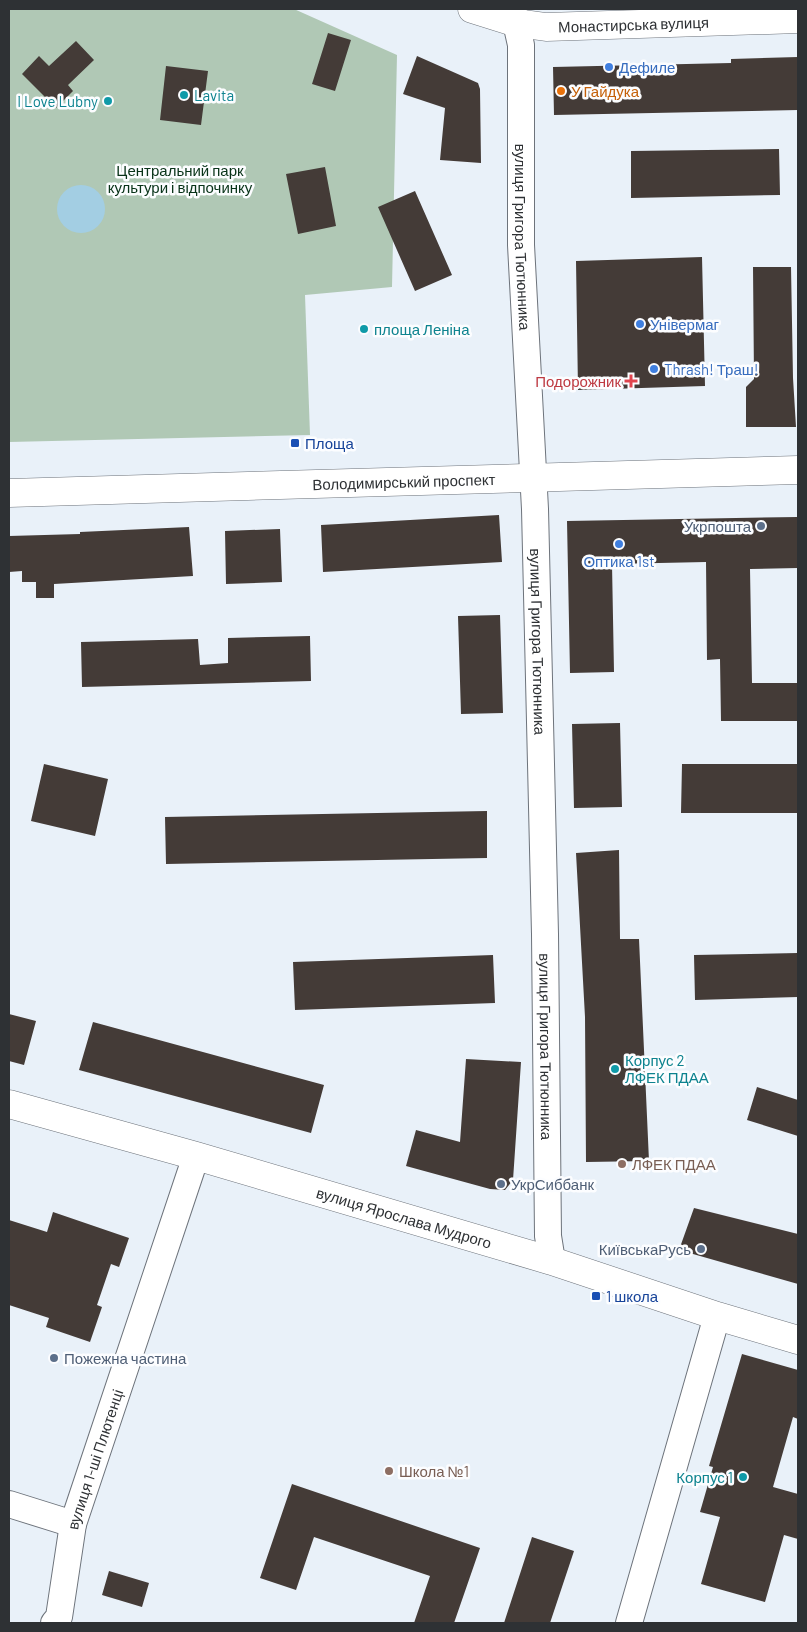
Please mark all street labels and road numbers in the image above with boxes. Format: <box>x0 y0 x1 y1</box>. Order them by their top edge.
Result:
street label: Монастирська вулиця <box>558 13 709 36</box>
street label: вулиця Григора Тютюнника <box>512 144 535 331</box>
street label: Володимирський проспект <box>312 470 496 493</box>
street label: вулиця Григора Тютюнника <box>527 548 549 736</box>
street label: вулиця Григора Тютюнника <box>536 953 556 1141</box>
street label: вулиця Ярослава Мудрого <box>314 1183 494 1252</box>
street label: вулиця 1-ші Плютенці <box>63 1387 126 1531</box>

